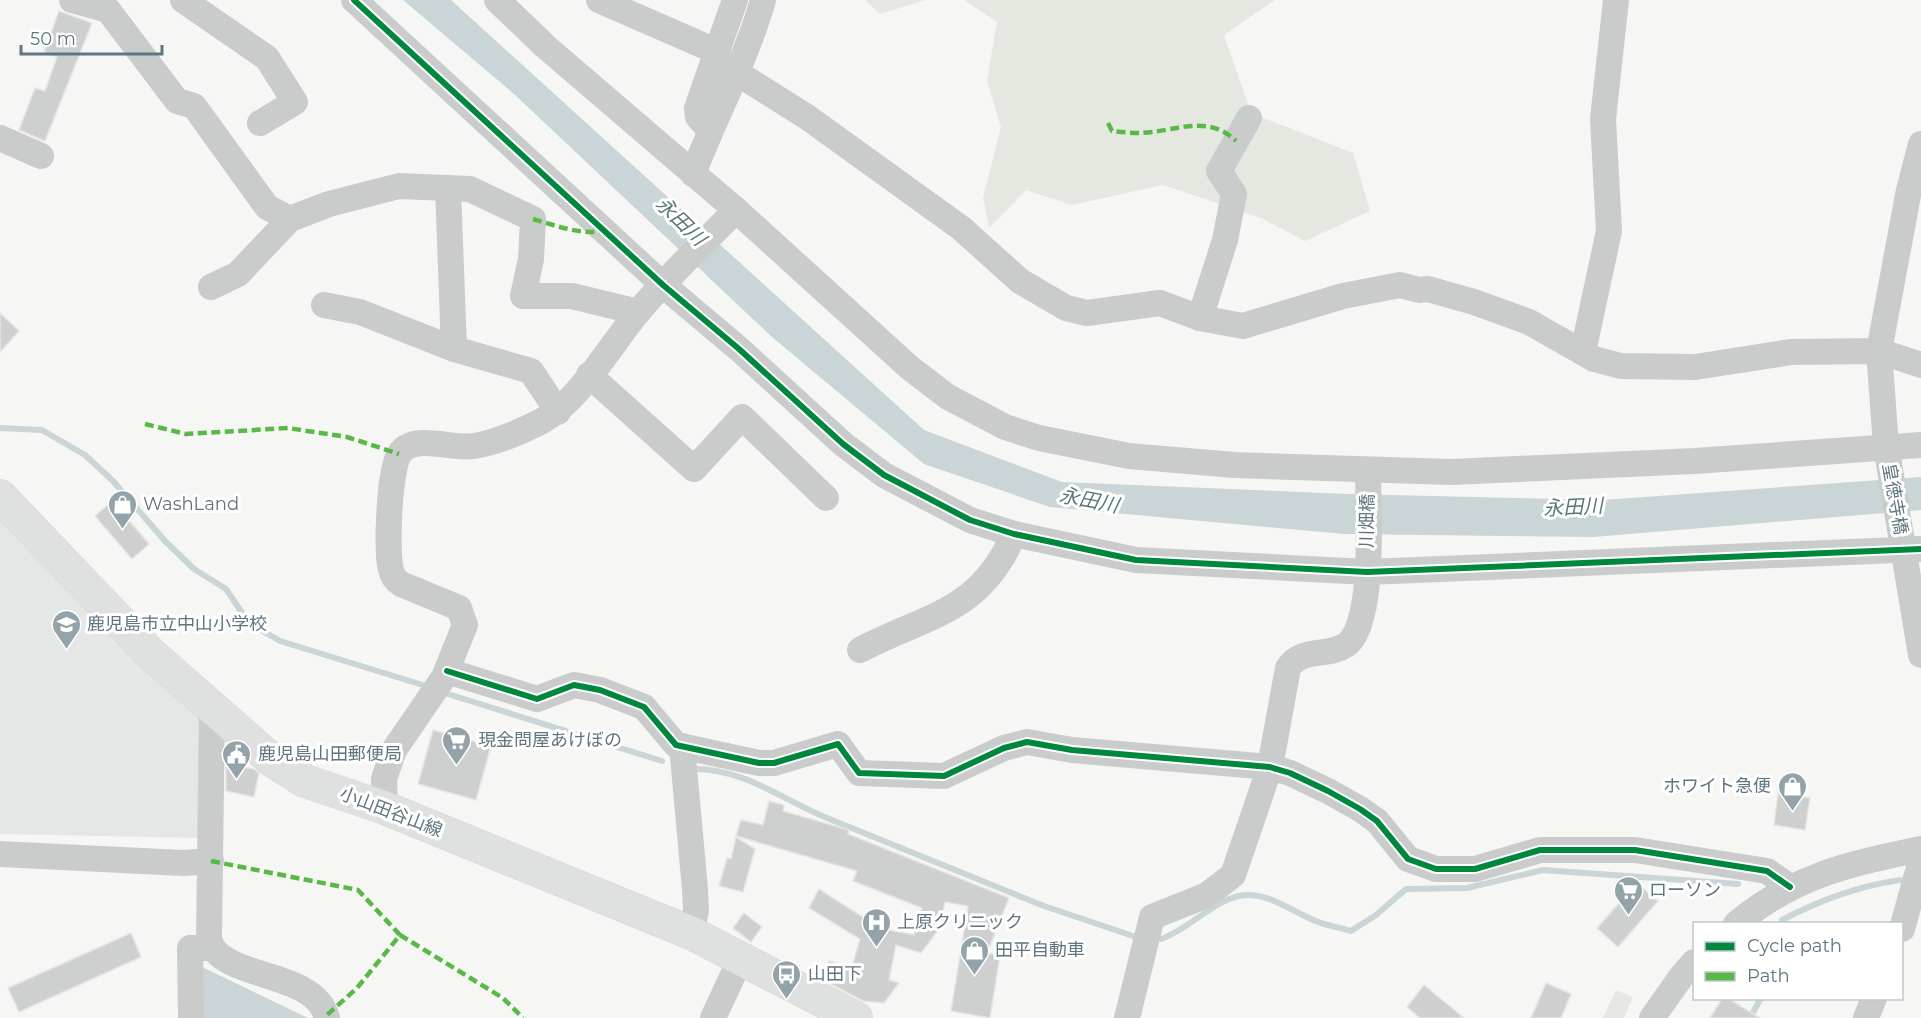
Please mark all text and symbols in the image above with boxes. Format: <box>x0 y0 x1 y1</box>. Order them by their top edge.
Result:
scale bar <box>21 18 162 56</box>
text: 50 m <box>30 28 76 50</box>
water label: 永田川 <box>651 192 712 252</box>
street label: 皇徳寺橋 <box>1878 462 1912 536</box>
water label: 永田川 <box>1057 482 1123 518</box>
shop icon: WashLand <box>106 488 138 530</box>
place label: WashLand <box>143 493 239 515</box>
water label: 永田川 <box>1542 493 1606 521</box>
street label: 川畑橋 <box>1356 494 1378 548</box>
school or university icon: 鹿児島市立中山小学校 <box>50 608 82 650</box>
place label: 鹿児島市立中山小学校 <box>87 613 267 635</box>
supermarket icon: 現金問屋あけぼの <box>441 724 473 766</box>
place label: 現金問屋あけぼの <box>478 729 622 751</box>
public building icon: 鹿児島山田郵便局 <box>221 738 253 780</box>
place label: 鹿児島山田郵便局 <box>258 743 402 765</box>
shop icon: ホワイト急便 <box>1776 770 1808 812</box>
place label: ホワイト急便 <box>1663 775 1771 797</box>
street label: 小山田谷山線 <box>337 782 445 842</box>
supermarket icon: ローソン <box>1612 874 1644 916</box>
place label: ローソン <box>1649 879 1721 901</box>
hospital icon: 上原クリニック <box>860 906 892 948</box>
place label: 上原クリニック <box>897 911 1023 933</box>
legend <box>1693 922 1903 1000</box>
shop icon: 田平自動車 <box>958 934 990 976</box>
text: Cycle path <box>1747 935 1842 957</box>
place label: 田平自動車 <box>995 939 1085 961</box>
bus stop icon: 山田下 <box>771 958 803 1000</box>
place label: 山田下 <box>808 963 862 985</box>
text: Path <box>1747 965 1790 987</box>

